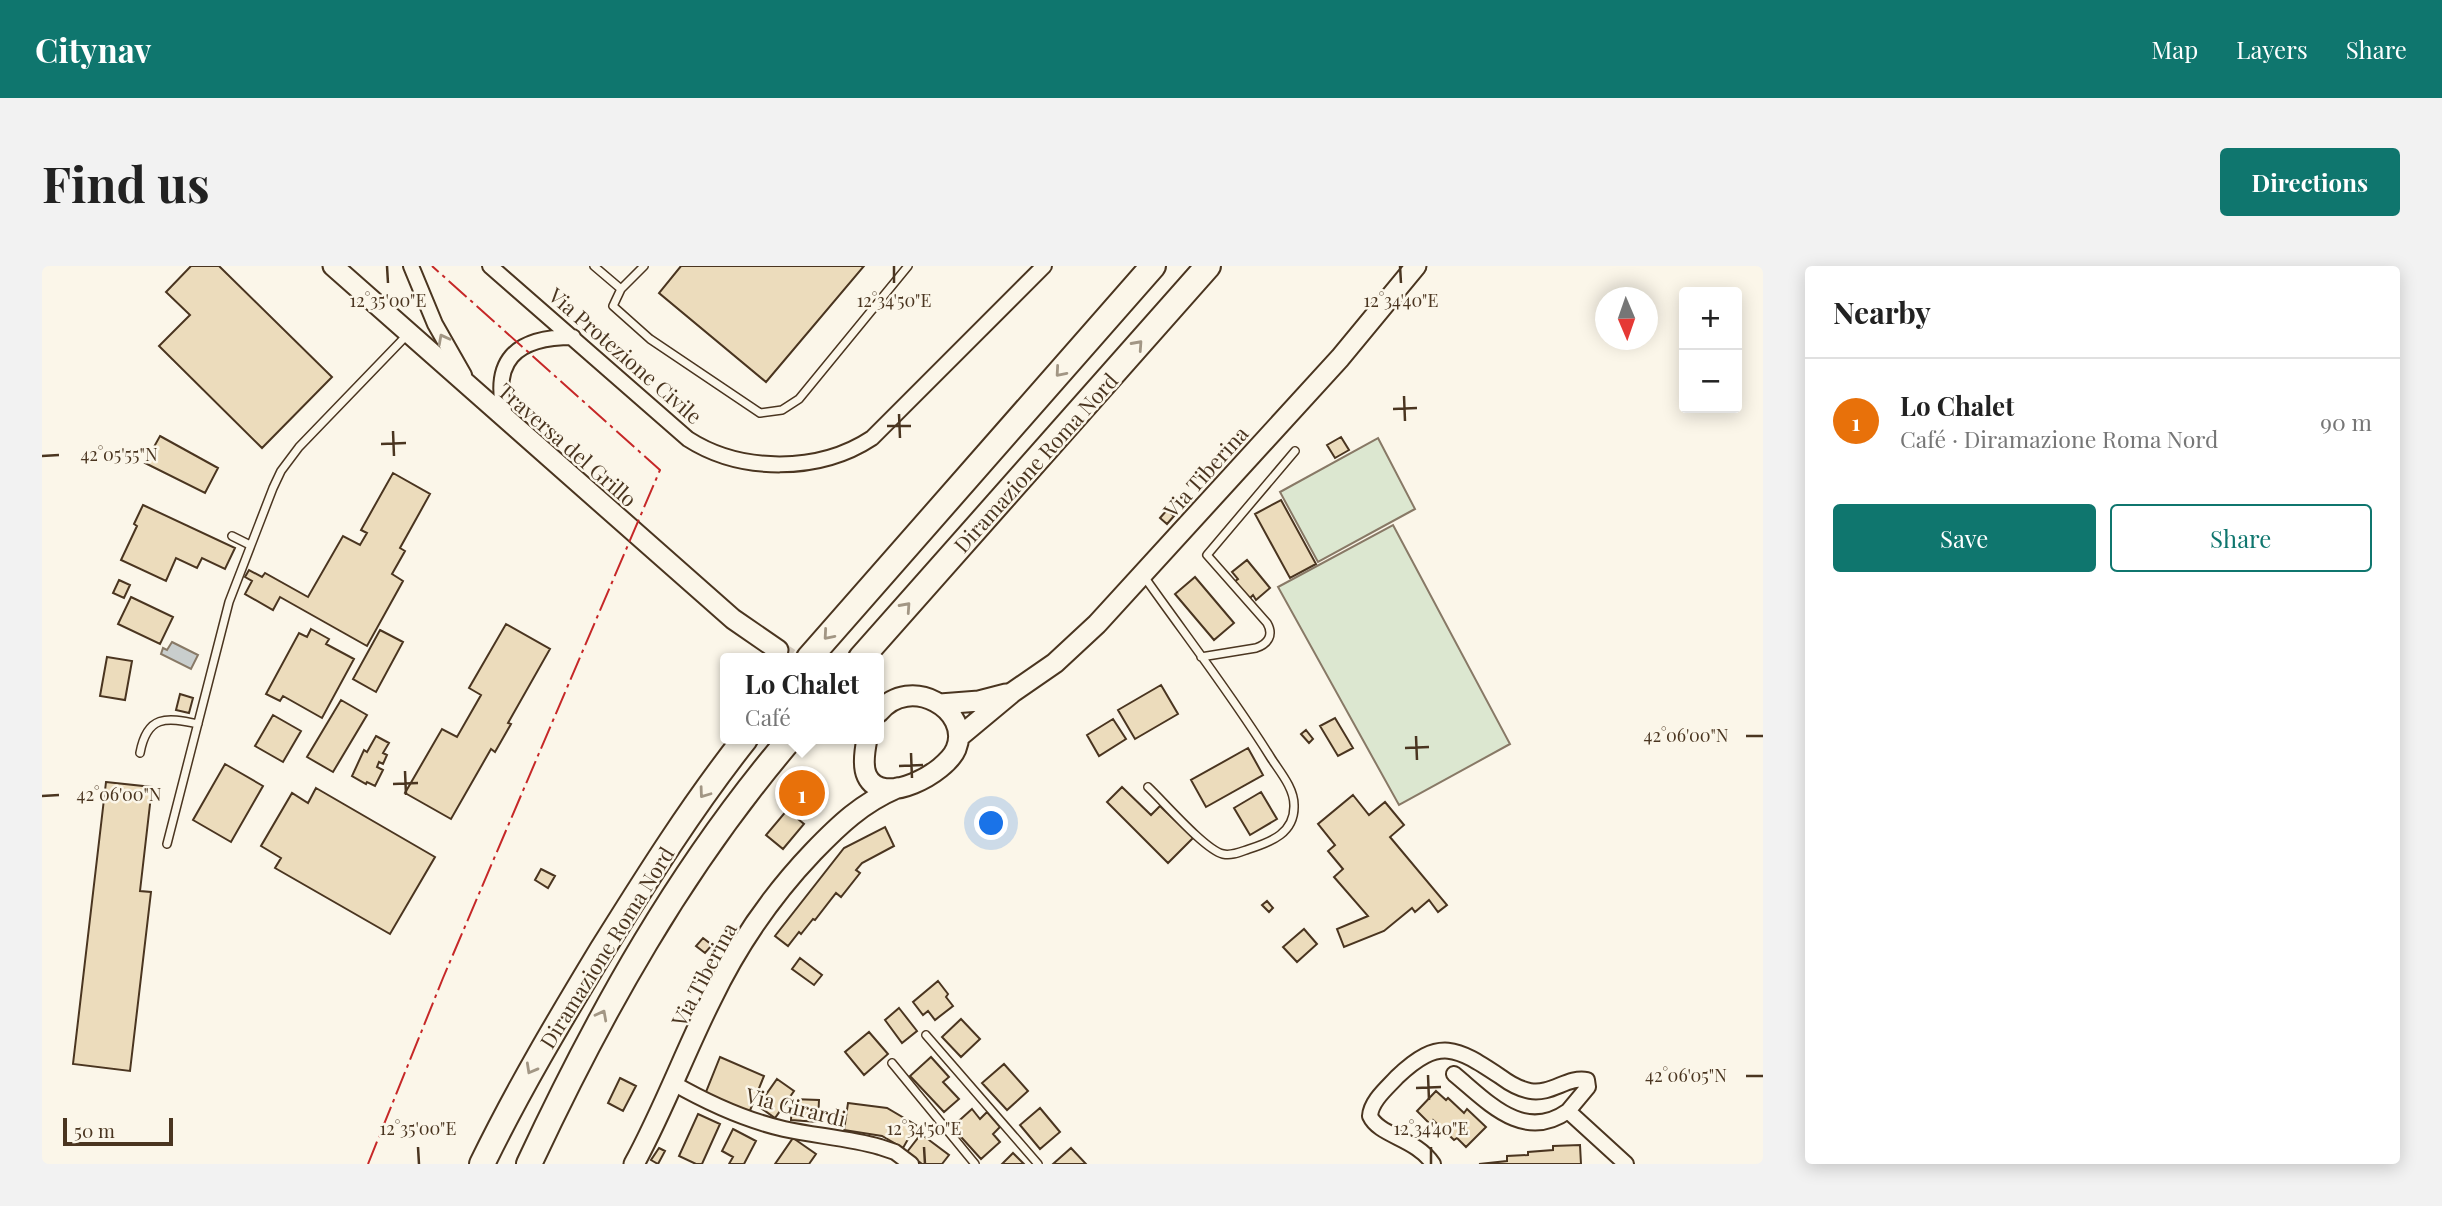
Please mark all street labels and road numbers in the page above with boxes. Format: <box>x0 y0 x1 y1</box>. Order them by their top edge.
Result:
street label: Via Protezione Civile <box>543 280 709 429</box>
street label: Diramazione Roma Nord <box>947 366 1123 558</box>
street label: Traversa del Grillo <box>493 376 643 512</box>
street label: Via Tiberina <box>1156 419 1254 523</box>
street label: Diramazione Roma Nord <box>533 841 679 1053</box>
street label: Via Tiberina <box>663 917 742 1032</box>
street label: Via Girardi <box>742 1080 849 1132</box>

